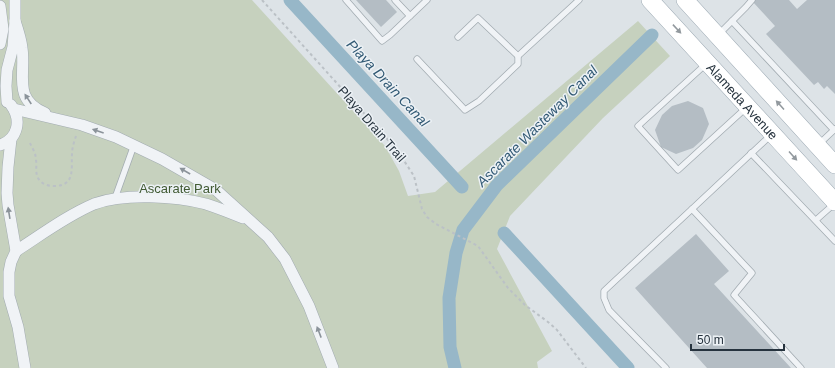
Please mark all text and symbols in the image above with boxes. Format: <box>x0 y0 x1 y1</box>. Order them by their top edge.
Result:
one-way arrow <box>672 24 682 34</box>
water label: Playa Drain Canal <box>344 36 433 130</box>
street label: Alameda Avenue <box>704 60 781 142</box>
water label: Ascarate Wasteway Canal <box>473 62 601 190</box>
street label: Playa Drain Trail <box>335 83 409 165</box>
one-way arrow <box>24 94 32 104</box>
one-way arrow <box>776 100 785 110</box>
one-way arrow <box>91 127 103 133</box>
one-way arrow <box>788 151 797 160</box>
one-way arrow <box>179 168 191 175</box>
park label: Ascarate Park <box>139 181 221 196</box>
one-way arrow <box>6 207 12 219</box>
one-way arrow <box>316 325 322 337</box>
scale bar <box>691 326 784 352</box>
text: 50 m <box>697 333 724 347</box>

